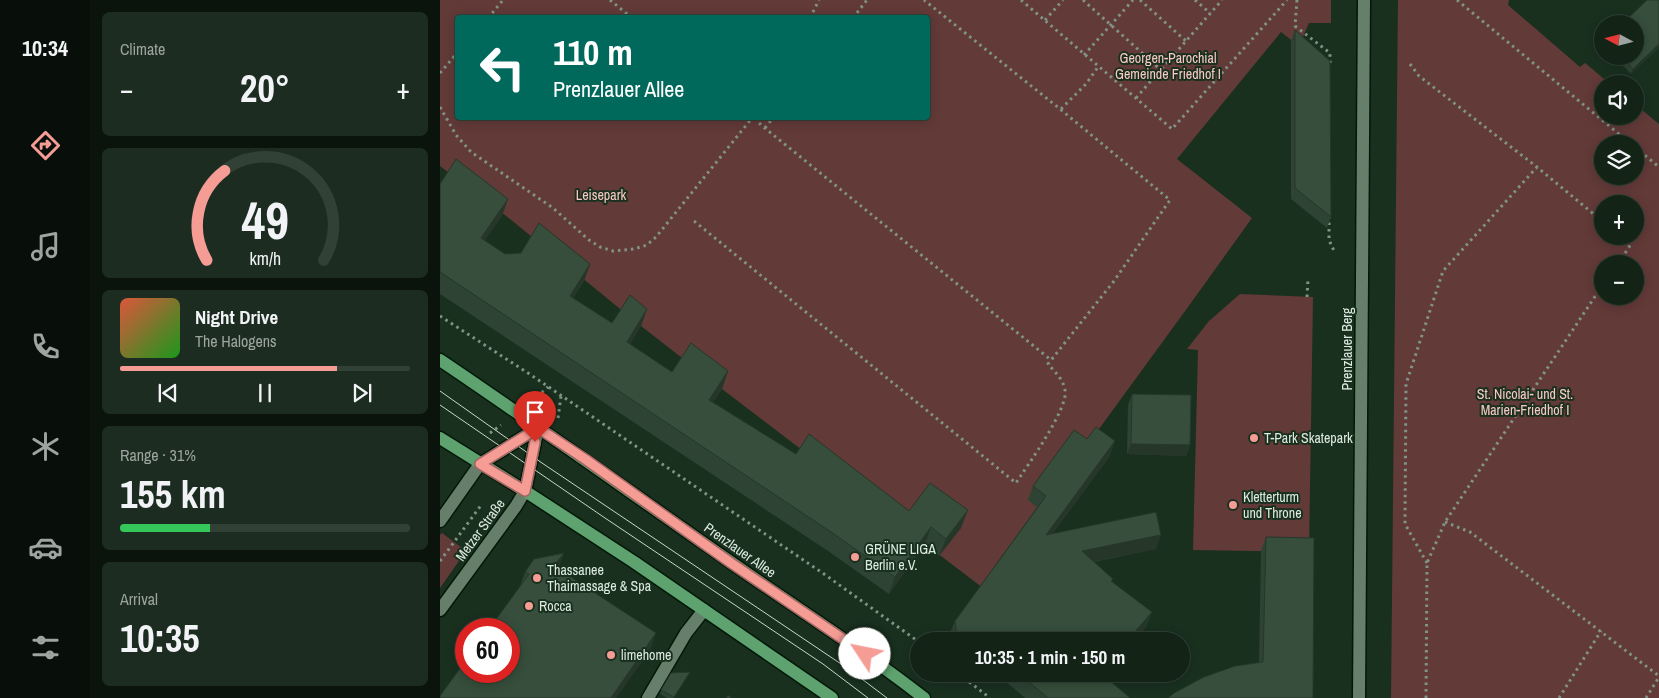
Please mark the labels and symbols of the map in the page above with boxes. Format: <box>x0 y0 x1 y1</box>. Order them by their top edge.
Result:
north arrow <box>1594 15 1644 65</box>
park label: Georgen-Parochial Gemeinde Friedhof I <box>1115 49 1221 83</box>
park label: Leisepark <box>576 186 626 204</box>
street label: Prenzlauer Berg <box>1338 307 1356 390</box>
park label: St. Nicolai- und St. Marien-Friedhof I <box>1477 385 1573 419</box>
pin <box>514 391 556 442</box>
place label: T-Park Skatepark <box>1264 429 1353 447</box>
marker: T-Park Skatepark <box>1248 432 1260 444</box>
place label: Kletterturm und Throne <box>1243 488 1302 522</box>
street label: Metzer Straße <box>451 495 509 565</box>
marker: Kletterturm und Throne <box>1227 499 1239 511</box>
street label: Prenzlauer Allee <box>701 519 779 581</box>
place label: GRÜNE LIGA Berlin e.V. <box>865 540 936 574</box>
marker: GRÜNE LIGA Berlin e.V. <box>849 551 861 563</box>
place label: Thassanee Thaimassage & Spa <box>547 561 652 595</box>
marker: Thassanee Thaimassage & Spa <box>531 572 543 584</box>
place label: Rocca <box>539 597 572 615</box>
marker: Rocca <box>523 600 535 612</box>
speed limit sign: 60 <box>455 618 520 683</box>
position arrow <box>838 627 890 679</box>
place label: limehome <box>621 646 671 664</box>
marker: limehome <box>605 649 617 661</box>

